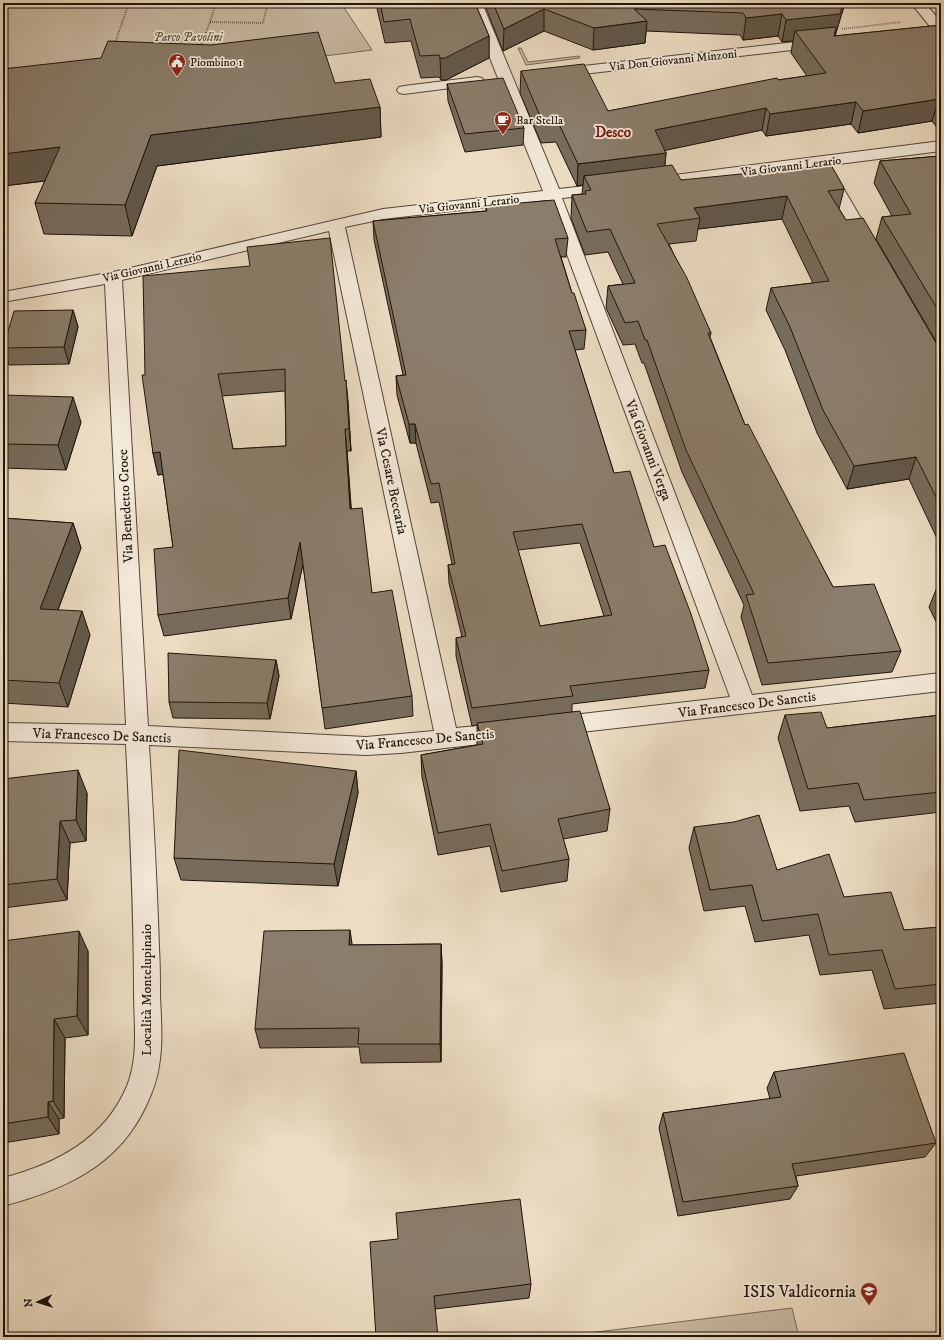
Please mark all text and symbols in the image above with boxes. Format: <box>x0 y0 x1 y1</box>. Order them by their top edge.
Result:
park label: Parco Pavolini <box>154 30 223 45</box>
street label: Via Don Giovanni Minzoni <box>607 46 738 75</box>
public building icon: Piombino 1 <box>167 52 187 77</box>
place label: Piombino 1 <box>190 55 243 70</box>
cafe icon: Bar Stella <box>493 110 513 135</box>
place label: Bar Stella <box>516 113 564 128</box>
district label: Desco <box>595 123 632 142</box>
street label: Via Giovanni Lerario <box>739 153 842 180</box>
street label: Via Giovanni Lerario <box>417 192 520 217</box>
street label: Via Giovanni Lerario <box>100 249 203 286</box>
street label: Via Giovanni Verga <box>620 396 676 503</box>
street label: Via Cesare Beccaria <box>371 425 411 536</box>
street label: Via Benedetto Croce <box>114 449 138 564</box>
street label: Via Francesco De Sanctis <box>676 688 817 722</box>
street label: Via Francesco De Sanctis <box>31 725 172 747</box>
street label: Via Francesco De Sanctis <box>354 725 495 755</box>
street label: Località Montelupinaio <box>138 924 156 1056</box>
place label: ISIS Valdicornia <box>743 1281 857 1303</box>
school or university icon: ISIS Valdicornia <box>859 1281 879 1306</box>
north arrow <box>18 1282 58 1322</box>
text: N <box>22 1298 36 1308</box>

